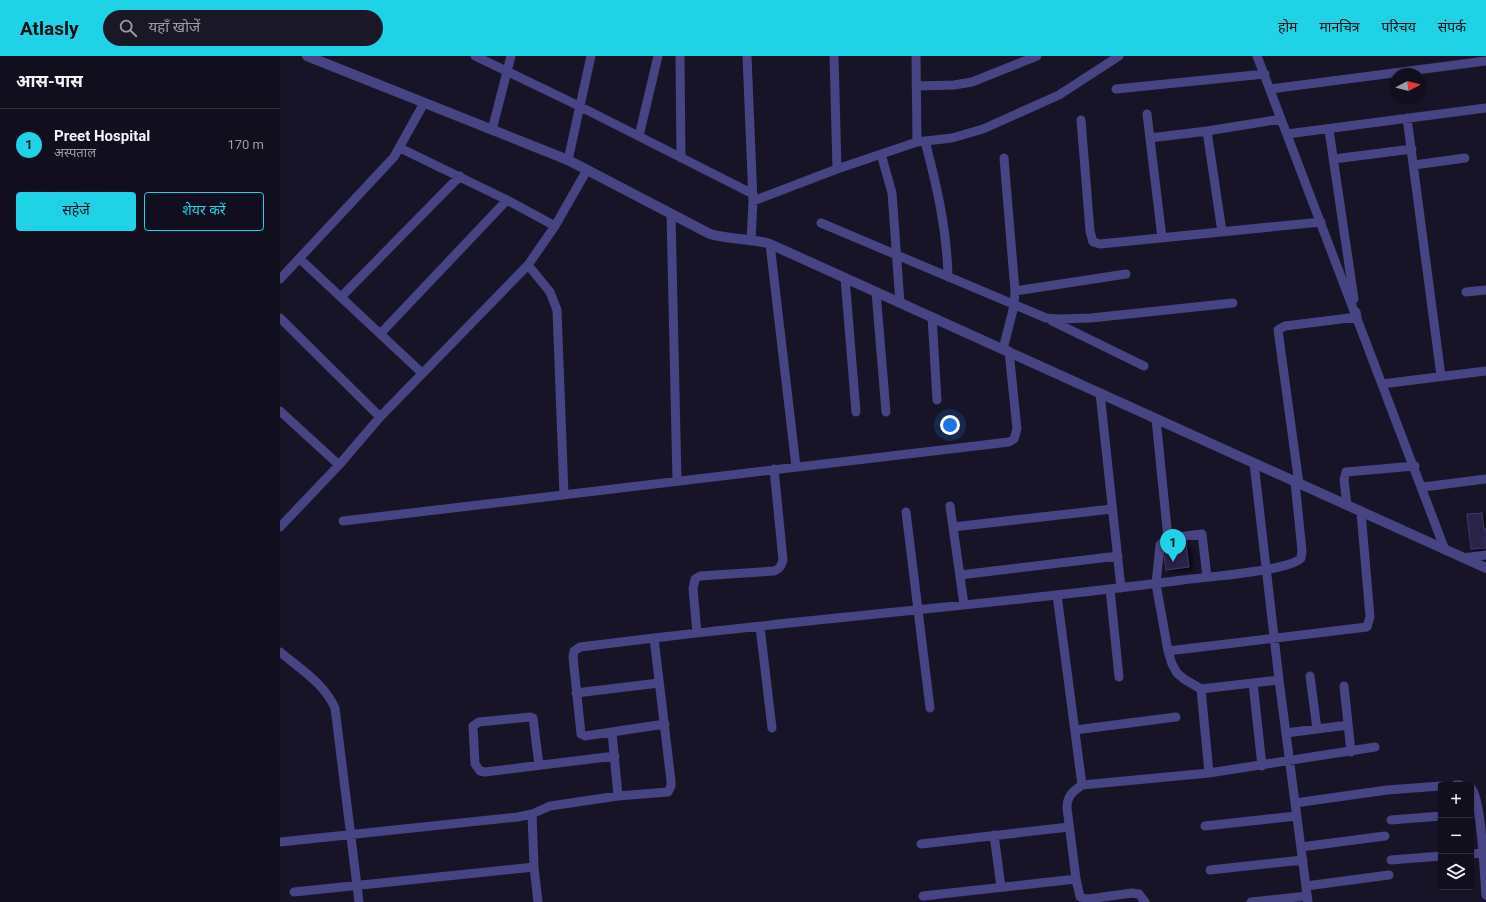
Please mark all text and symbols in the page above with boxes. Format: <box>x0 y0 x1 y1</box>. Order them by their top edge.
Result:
search box <box>103 10 383 46</box>
text: Atlasly <box>20 17 79 40</box>
icon: search <box>117 17 139 39</box>
text: यहाँ खोजें <box>149 18 200 36</box>
text: होम <box>1278 19 1297 35</box>
text: मानचित्र <box>1319 19 1360 35</box>
text: परिचय <box>1382 19 1416 35</box>
text: संपर्क <box>1438 19 1466 35</box>
north arrow <box>1390 68 1426 104</box>
text: आस-पास <box>16 71 83 91</box>
text: Preet Hospital <box>54 127 150 145</box>
text: 1 <box>25 137 33 152</box>
text: 170 m <box>227 137 264 152</box>
text: अस्पताल <box>54 145 96 160</box>
button: सहेजें <box>16 192 136 231</box>
button: शेयर करें <box>144 192 264 231</box>
your location <box>940 415 960 435</box>
pin: 1 <box>1160 529 1186 562</box>
map controls <box>1438 782 1474 890</box>
button: + <box>1438 782 1474 818</box>
button: − <box>1438 818 1474 854</box>
button: layers <box>1438 854 1474 890</box>

